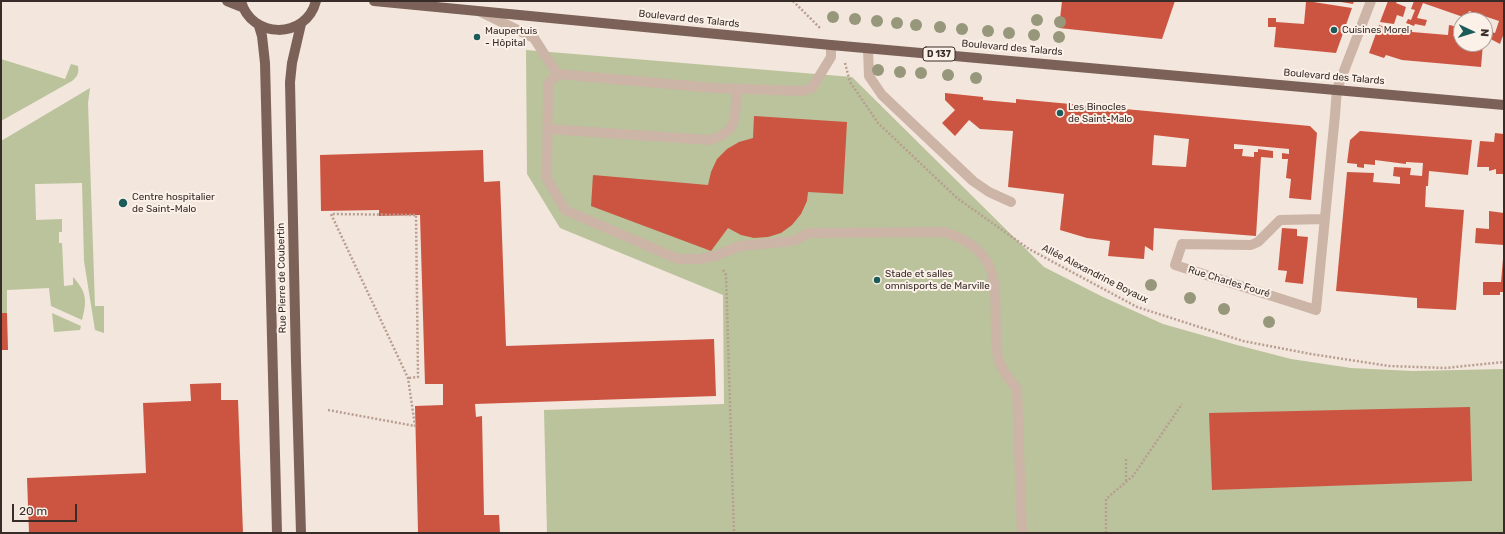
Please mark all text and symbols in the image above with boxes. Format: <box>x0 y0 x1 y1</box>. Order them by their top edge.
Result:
street label: Boulevard des Talards <box>638 8 740 30</box>
north arrow <box>1453 12 1493 52</box>
place label: Cuisines Morel <box>1342 24 1409 36</box>
place label: Maupertuis - Hôpital <box>485 25 537 48</box>
marker: Cuisines Morel <box>1329 25 1339 35</box>
text: N <box>1478 28 1491 37</box>
marker: Maupertuis - Hôpital <box>472 32 482 42</box>
street label: Boulevard des Talards <box>961 38 1063 58</box>
road number: D 137 <box>923 47 955 61</box>
street label: Boulevard des Talards <box>1283 67 1385 87</box>
place label: Les Binocles de Saint-Malo <box>1068 101 1132 124</box>
marker: Les Binocles de Saint-Malo <box>1055 108 1065 118</box>
place label: Centre hospitalier de Saint-Malo <box>132 191 215 214</box>
marker: Centre hospitalier de Saint-Malo <box>117 197 129 209</box>
street label: Rue Pierre de Coubertin <box>275 223 289 333</box>
street label: Allée Alexandrine Boyaux <box>1040 242 1150 306</box>
street label: Rue Charles Fouré <box>1187 264 1271 300</box>
place label: Stade et salles omnisports de Marville <box>885 268 990 292</box>
marker: Stade et salles omnisports de Marville <box>872 275 882 285</box>
scale bar <box>14 496 79 522</box>
text: 20 m <box>19 504 47 518</box>

